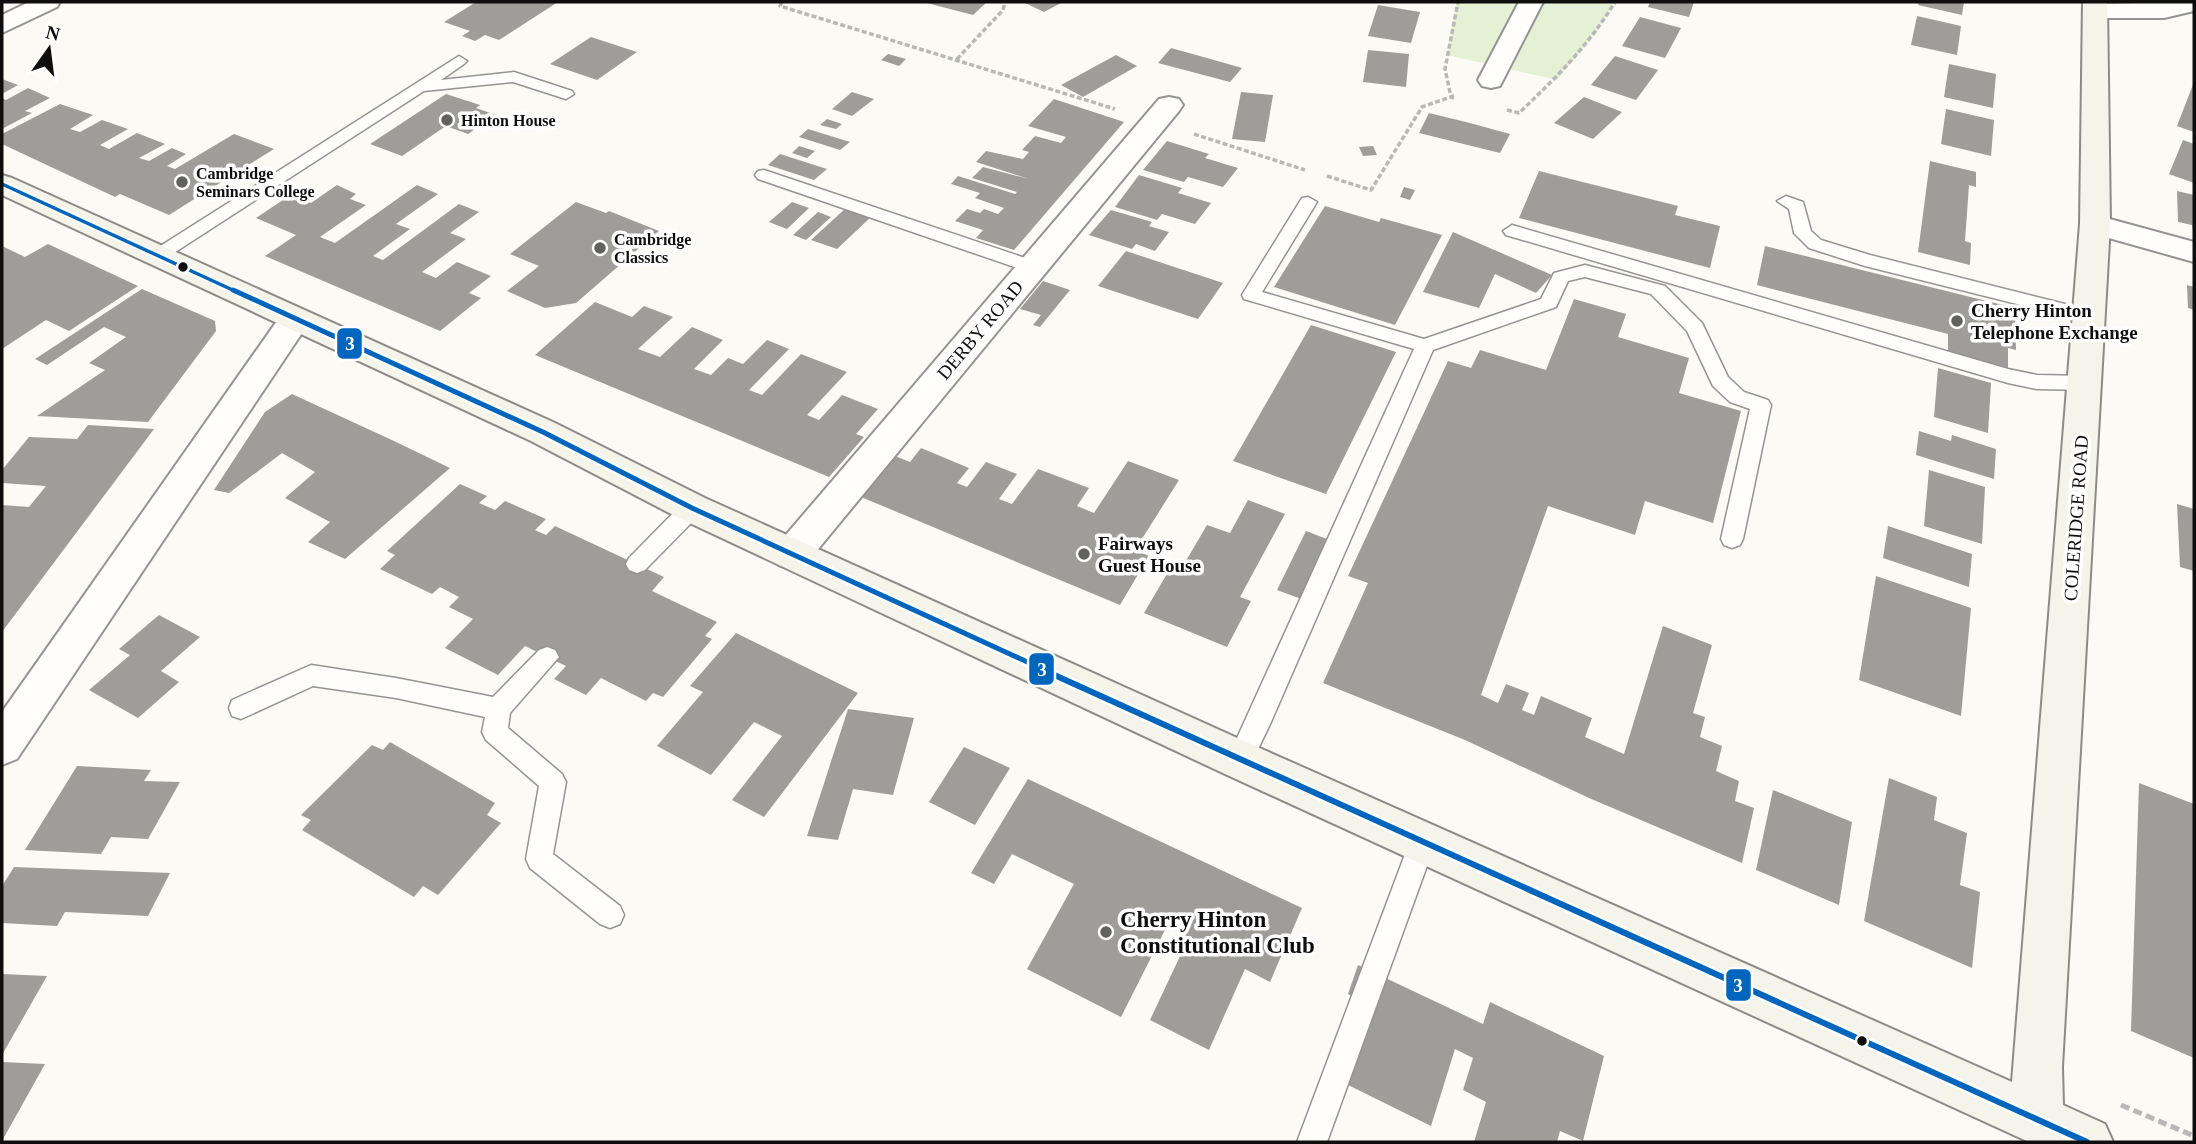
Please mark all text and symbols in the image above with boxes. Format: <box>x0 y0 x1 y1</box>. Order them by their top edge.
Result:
north arrow <box>14 14 84 84</box>
text: N <box>44 21 62 45</box>
marker: Hinton House <box>439 112 455 128</box>
place label: Hinton House <box>461 112 556 129</box>
place label: Cambridge Seminars College <box>196 165 315 201</box>
marker: Cambridge Seminars College <box>174 174 190 190</box>
place label: Cambridge Classics <box>614 231 691 266</box>
marker: Cambridge Classics <box>592 240 608 256</box>
unlabelled marker <box>176 260 190 274</box>
street label: DERBY ROAD <box>933 276 1027 384</box>
place label: Cherry Hinton Telephone Exchange <box>1971 300 2138 343</box>
marker: Cherry Hinton Telephone Exchange <box>1949 313 1965 329</box>
line badge: 3 <box>336 327 363 360</box>
text: 3 <box>345 333 355 354</box>
street label: COLERIDGE ROAD <box>2060 434 2092 602</box>
place label: Fairways Guest House <box>1098 533 1201 576</box>
marker: Fairways Guest House <box>1076 546 1092 562</box>
line badge: 3 <box>1028 652 1055 686</box>
text: 3 <box>1037 659 1047 680</box>
place label: Cherry Hinton Constitutional Club <box>1120 907 1315 958</box>
marker: Cherry Hinton Constitutional Club <box>1098 924 1114 940</box>
line badge: 3 <box>1725 968 1752 1002</box>
text: 3 <box>1733 975 1743 996</box>
unlabelled marker <box>1855 1034 1869 1048</box>

